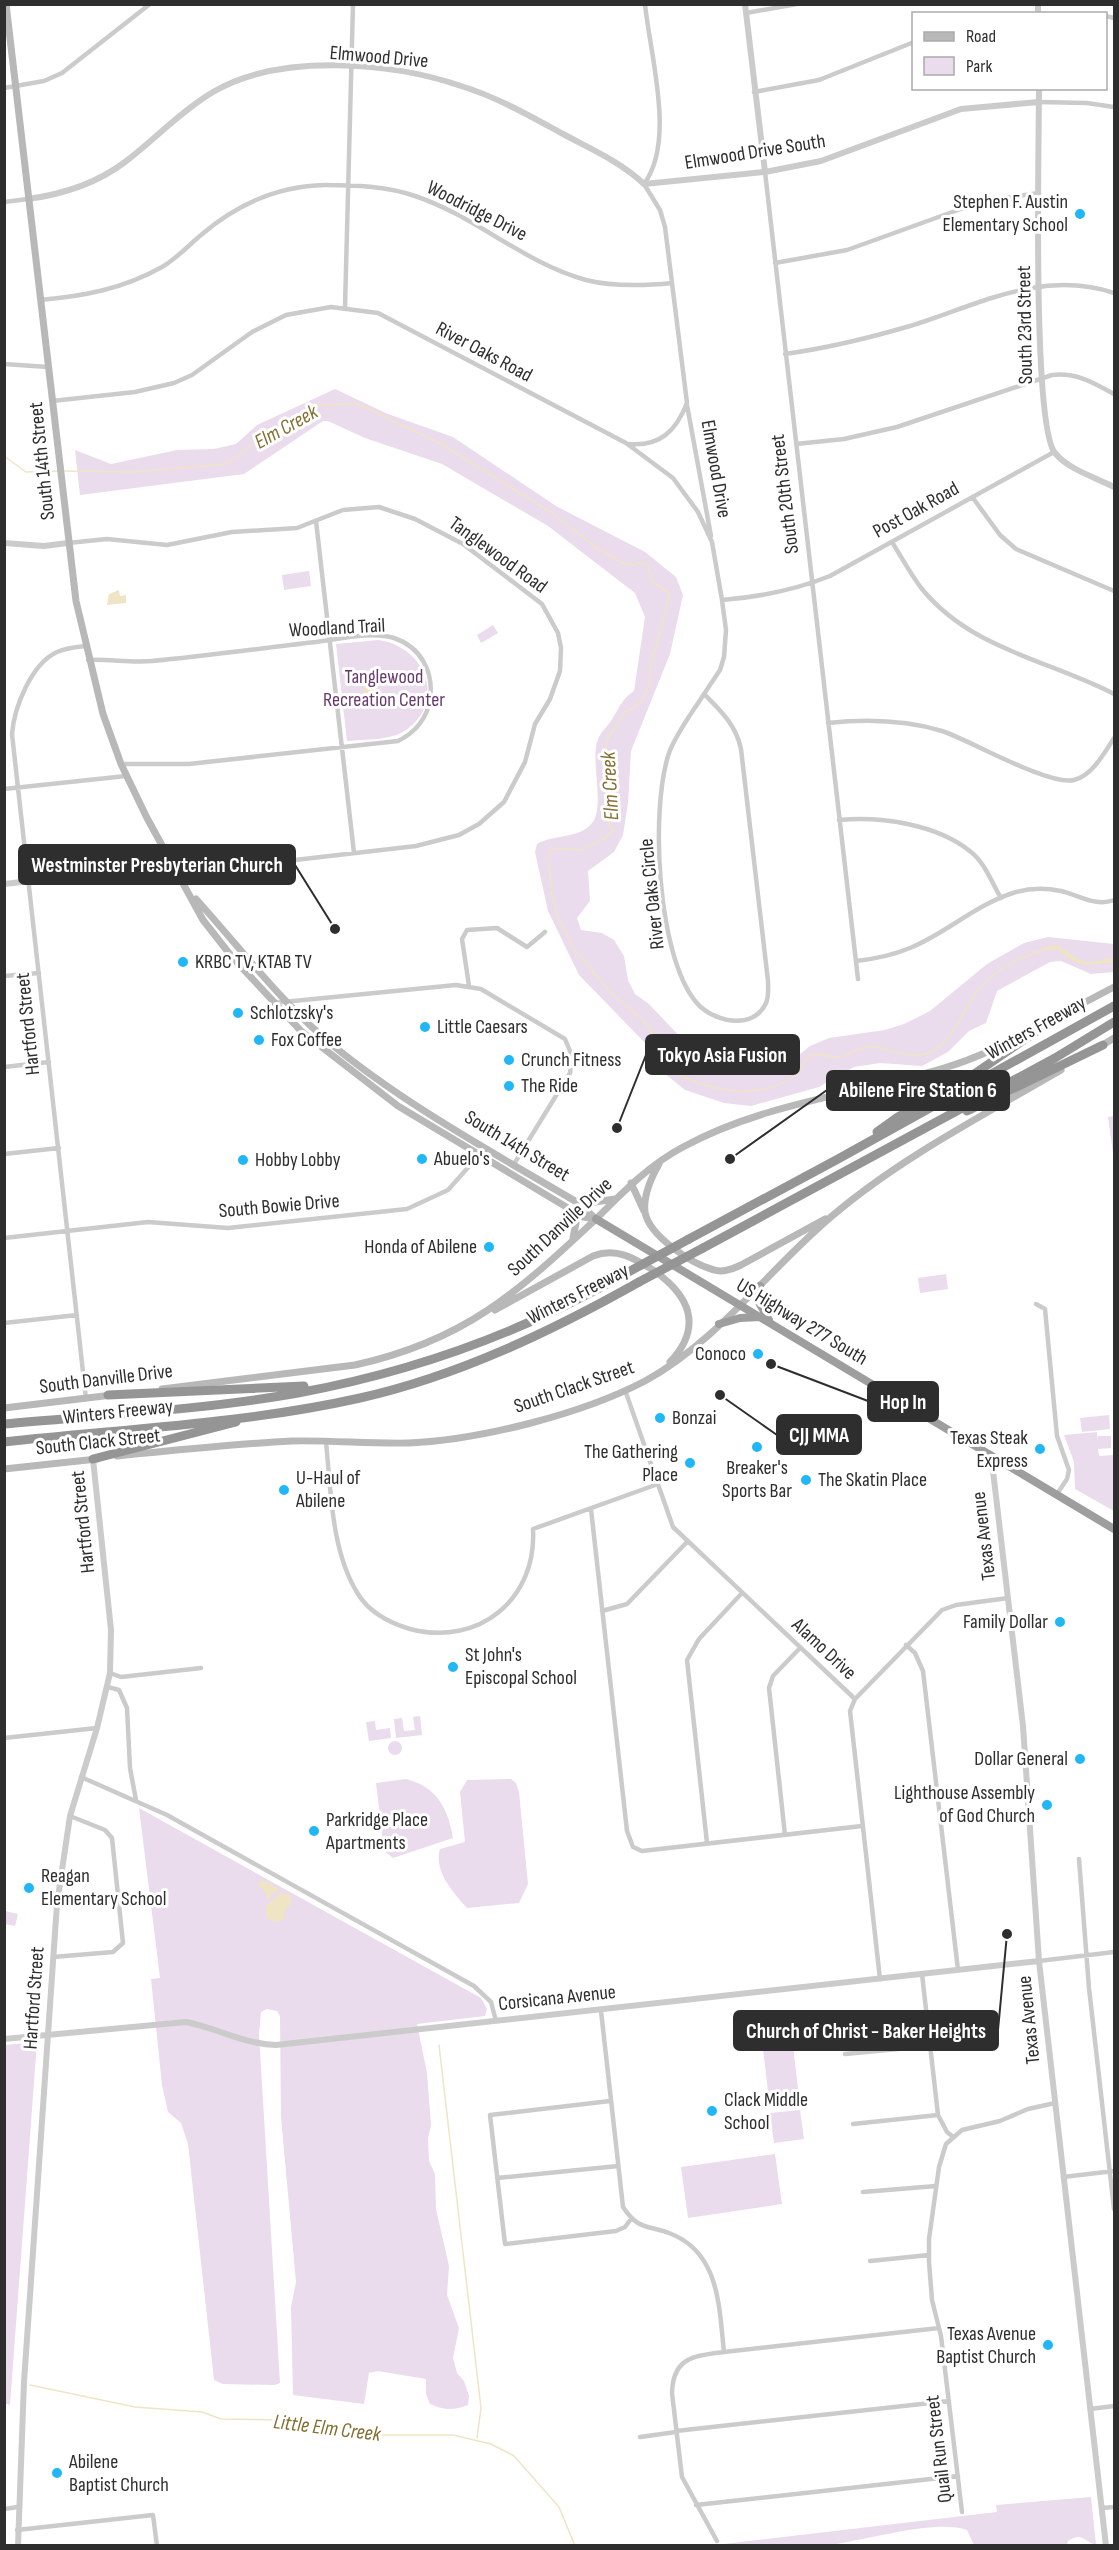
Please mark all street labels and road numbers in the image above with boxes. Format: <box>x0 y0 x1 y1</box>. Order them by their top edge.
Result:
street label: Elmwood Drive <box>329 41 429 73</box>
street label: Elmwood Drive South <box>683 129 827 175</box>
street label: Woodridge Drive <box>423 175 531 247</box>
street label: South 23rd Street <box>1012 265 1038 385</box>
street label: River Oaks Road <box>432 317 536 387</box>
street label: South 14th Street <box>24 401 60 521</box>
street label: Elmwood Drive <box>696 418 736 520</box>
street label: South 20th Street <box>766 433 804 555</box>
street label: Post Oak Road <box>869 477 963 543</box>
street label: Tanglewood Road <box>444 511 552 599</box>
street label: Woodland Trail <box>288 613 386 643</box>
street label: River Oaks Circle <box>634 837 670 951</box>
street label: Hartford Street <box>11 972 45 1076</box>
street label: Winters Freeway <box>982 991 1090 1065</box>
street label: South 14th Street <box>460 1105 574 1187</box>
street label: South Danville Drive <box>503 1173 617 1281</box>
street label: South Bowie Drive <box>218 1189 340 1223</box>
street label: Winters Freeway <box>523 1258 633 1330</box>
street label: US Highway 277 South <box>732 1273 872 1371</box>
street label: South Clack Street <box>511 1355 637 1419</box>
street label: South Danville Drive <box>38 1359 174 1399</box>
street label: Winters Freeway <box>62 1394 174 1430</box>
street label: South Clack Street <box>34 1424 162 1460</box>
street label: Hartford Street <box>66 1470 100 1574</box>
street label: Texas Avenue <box>967 1490 1001 1582</box>
street label: Alamo Drive <box>786 1612 861 1685</box>
street label: Hartford Street <box>18 1946 50 2050</box>
street label: Texas Avenue <box>1012 1975 1046 2065</box>
street label: Corsicana Avenue <box>497 1980 617 2016</box>
street label: Quail Run Street <box>921 2394 957 2504</box>

